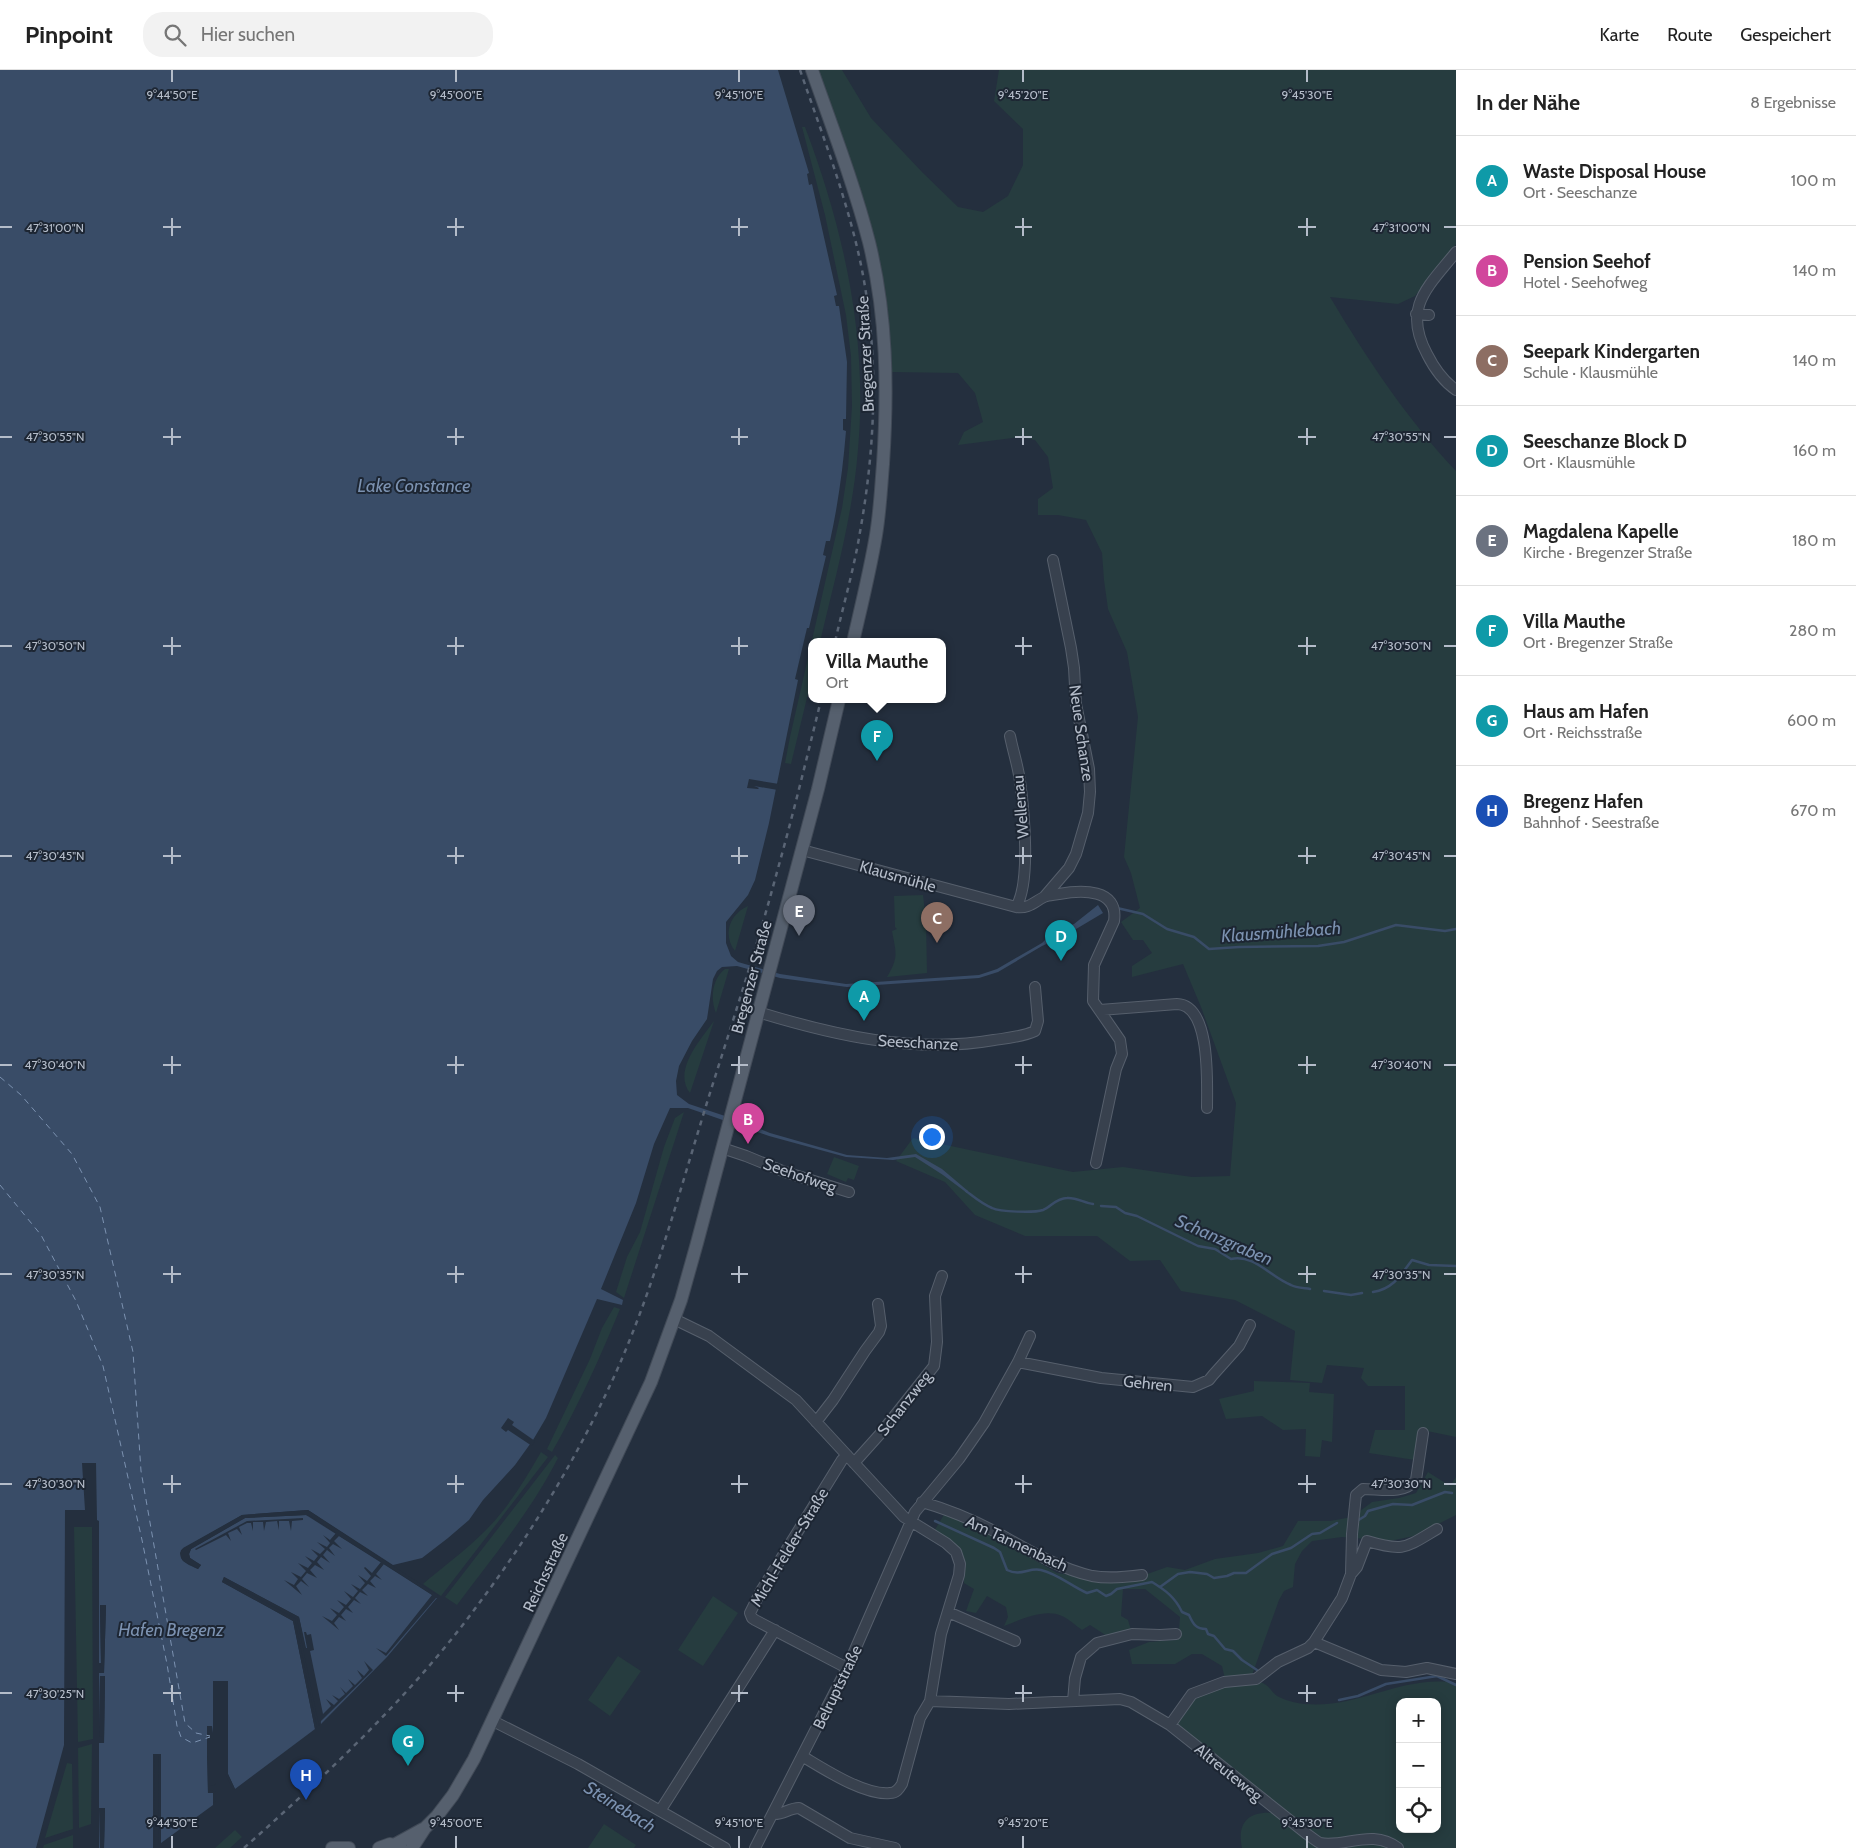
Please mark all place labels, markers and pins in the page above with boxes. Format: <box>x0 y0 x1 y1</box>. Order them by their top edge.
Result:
pin: F <box>861 720 893 761</box>
pin: E <box>783 895 815 936</box>
pin: C <box>921 902 953 943</box>
pin: D <box>1045 920 1077 961</box>
pin: A <box>848 980 880 1021</box>
pin: B <box>732 1103 764 1144</box>
pin: G <box>392 1725 424 1766</box>
pin: H <box>290 1759 322 1800</box>

